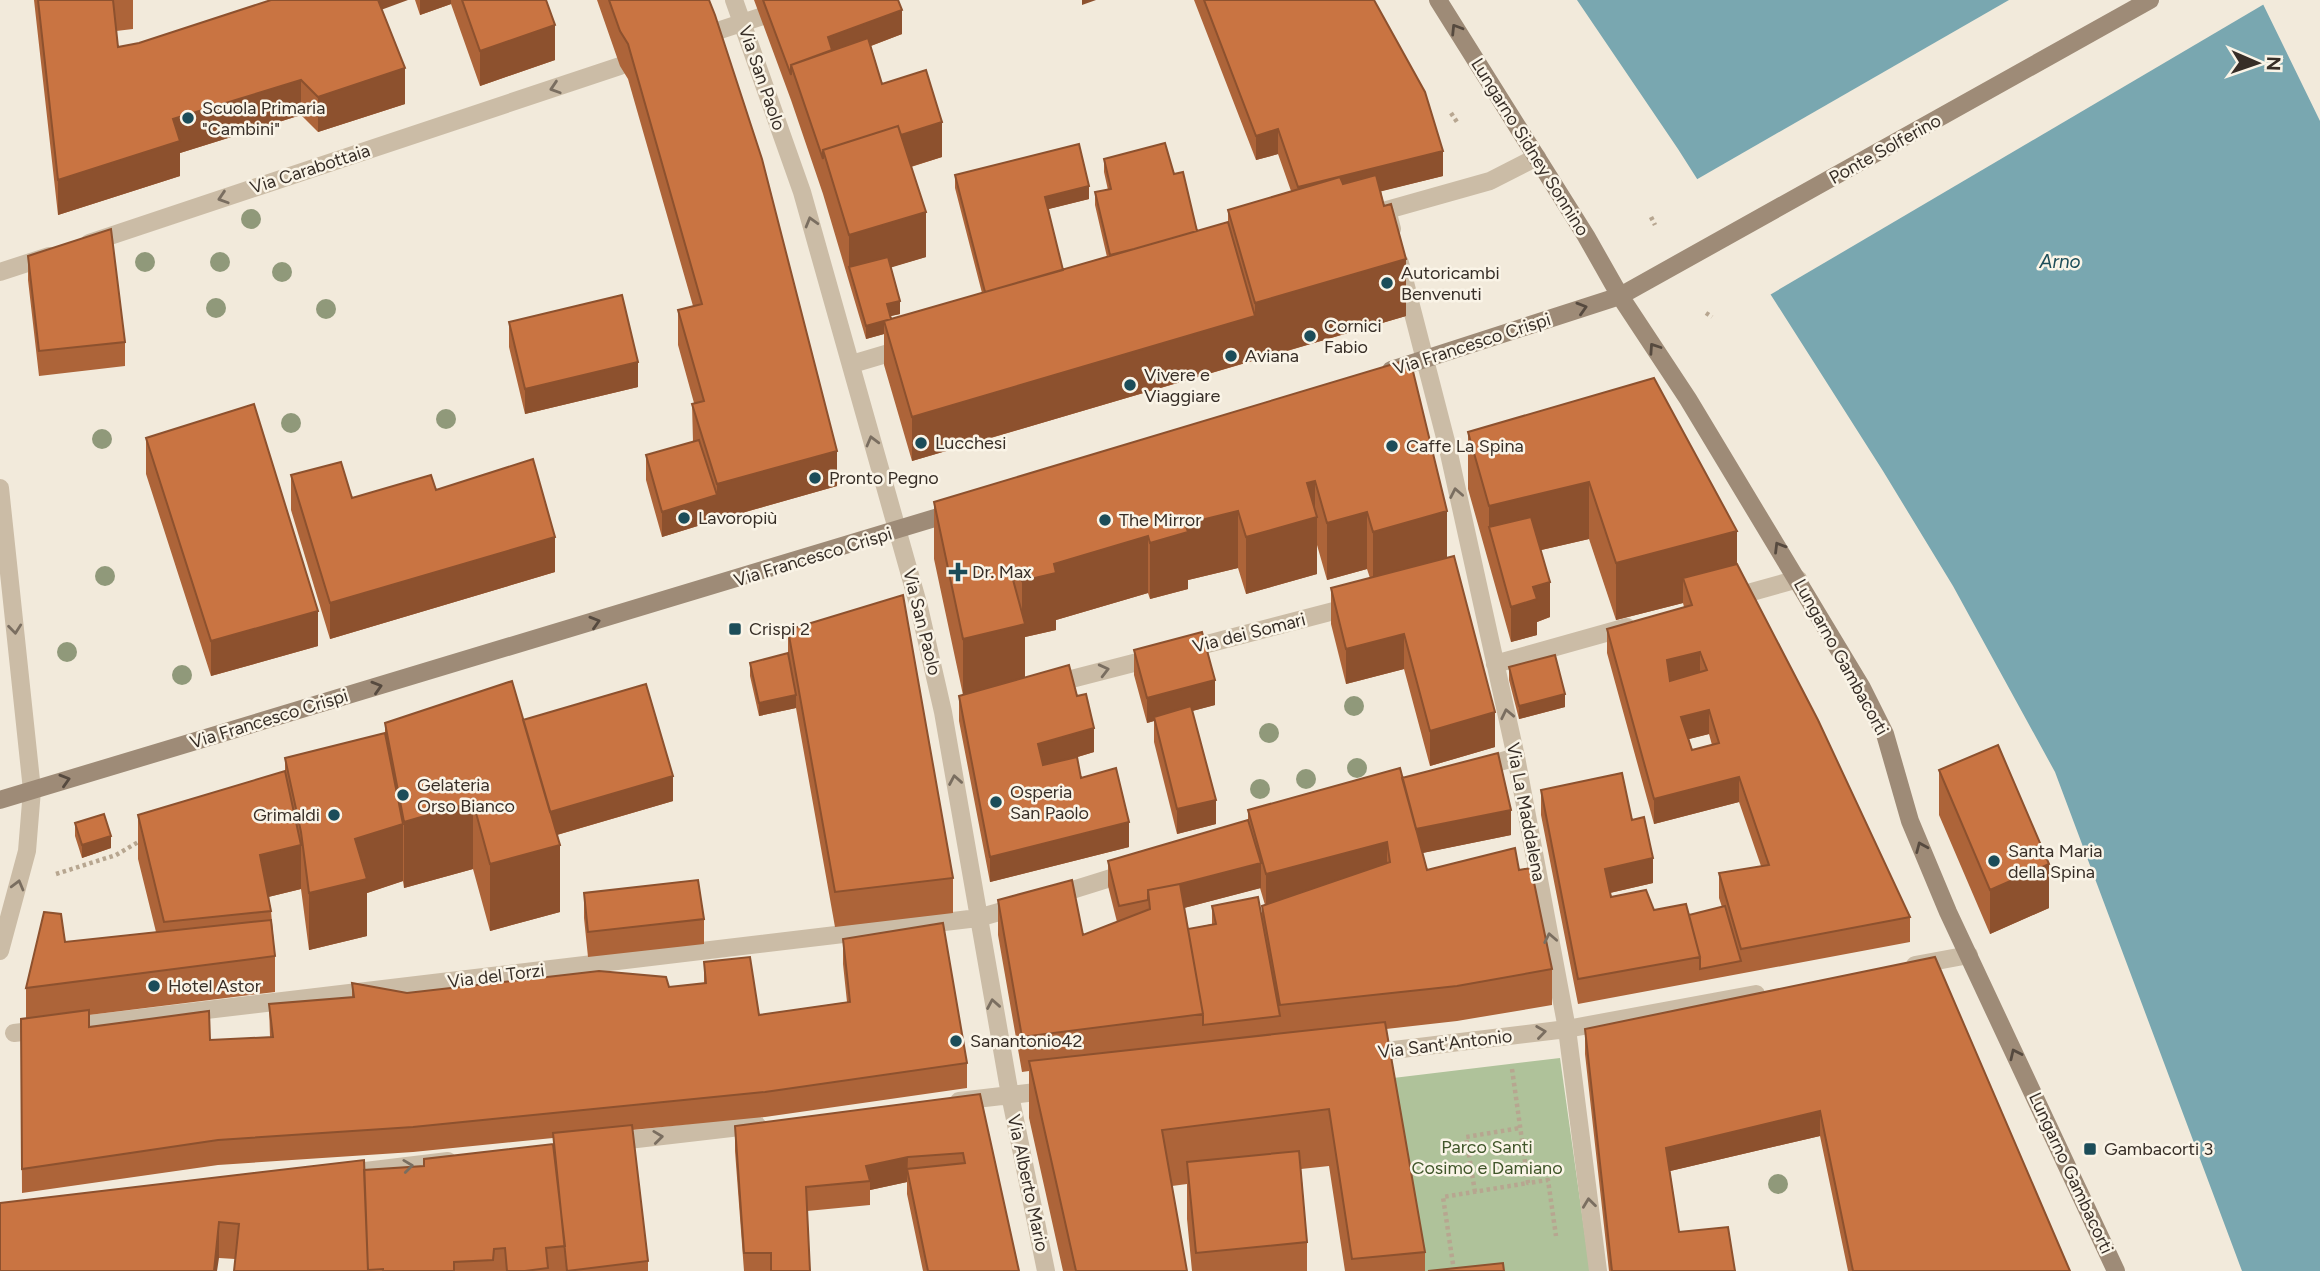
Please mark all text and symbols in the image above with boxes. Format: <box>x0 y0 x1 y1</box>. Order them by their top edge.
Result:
street label: Via San Paolo <box>734 23 790 133</box>
one-way arrow <box>1452 24 1465 37</box>
north arrow <box>2222 28 2292 98</box>
street label: Lungarno Sidney Sonnino <box>1466 54 1594 240</box>
text: N <box>2262 56 2285 71</box>
one-way arrow <box>550 80 562 94</box>
place label: Scuola Primaria "Cambini" <box>202 97 325 140</box>
street label: Ponte Solferino <box>1825 109 1945 189</box>
marker: Scuola Primaria "Cambini" <box>180 110 196 126</box>
street label: Via Carabottaia <box>247 139 373 199</box>
one-way arrow <box>218 190 230 204</box>
one-way arrow <box>804 217 819 229</box>
water label: Arno <box>2038 250 2081 273</box>
place label: Autoricambi Benvenuti <box>1401 262 1500 305</box>
marker: Autoricambi Benvenuti <box>1379 275 1395 291</box>
one-way arrow <box>1576 302 1588 317</box>
street label: Via Francesco Crispi <box>1391 308 1553 380</box>
place label: Cornici Fabio <box>1324 315 1382 358</box>
marker: Cornici Fabio <box>1302 328 1318 344</box>
one-way arrow <box>1650 343 1662 356</box>
place label: Aviana <box>1245 345 1299 367</box>
marker: Aviana <box>1223 348 1239 364</box>
place label: Vivere e Viaggiare <box>1144 364 1220 407</box>
marker: Vivere e Viaggiare <box>1122 377 1138 393</box>
place label: Lucchesi <box>935 432 1006 454</box>
marker: Lucchesi <box>913 435 929 451</box>
place label: Caffe La Spina <box>1406 435 1524 457</box>
one-way arrow <box>866 436 880 448</box>
marker: Caffe La Spina <box>1384 438 1400 454</box>
place label: Pronto Pegno <box>829 467 939 489</box>
marker: Pronto Pegno <box>807 470 823 486</box>
one-way arrow <box>1450 487 1465 499</box>
place label: Lavoropiù <box>698 507 777 529</box>
place label: The Mirror <box>1119 509 1201 531</box>
marker: Lavoropiù <box>676 510 692 526</box>
marker: The Mirror <box>1097 512 1113 528</box>
street label: Via Francesco Crispi <box>731 522 895 592</box>
one-way arrow <box>1774 542 1787 555</box>
place label: Dr. Max <box>972 561 1032 583</box>
marker: Dr. Max <box>950 564 966 580</box>
street label: Via San Paolo <box>898 566 946 678</box>
street label: Lungarno Gambacorti <box>1789 575 1893 739</box>
street label: Via dei Somari <box>1190 608 1308 658</box>
one-way arrow <box>589 616 601 631</box>
place label: Crispi 2 <box>749 618 810 640</box>
marker: Crispi 2 <box>727 621 743 637</box>
one-way arrow <box>7 624 22 635</box>
one-way arrow <box>1098 664 1110 678</box>
one-way arrow <box>371 681 383 696</box>
street label: Via Francesco Crispi <box>187 684 351 754</box>
one-way arrow <box>1500 708 1515 720</box>
street label: Via La Maddalena <box>1502 741 1550 883</box>
one-way arrow <box>59 774 71 789</box>
place label: Gelateria Orso Bianco <box>417 774 515 817</box>
one-way arrow <box>948 774 963 786</box>
place label: Osperia San Paolo <box>1010 781 1089 824</box>
marker: Gelateria Orso Bianco <box>395 787 411 803</box>
marker: Osperia San Paolo <box>988 794 1004 810</box>
place label: Grimaldi <box>253 804 320 826</box>
marker: Grimaldi <box>326 807 342 823</box>
place label: Santa Maria della Spina <box>2008 840 2103 883</box>
one-way arrow <box>1915 841 1929 853</box>
marker: Santa Maria della Spina <box>1986 853 2002 869</box>
one-way arrow <box>10 879 24 891</box>
one-way arrow <box>1543 932 1558 944</box>
street label: Via del Torzi <box>446 959 546 993</box>
place label: Hotel Astor <box>168 975 261 997</box>
marker: Hotel Astor <box>146 978 162 994</box>
one-way arrow <box>987 998 1002 1010</box>
street label: Via Sant'Antonio <box>1377 1025 1513 1063</box>
one-way arrow <box>1535 1025 1547 1040</box>
place label: Sanantonio42 <box>970 1030 1083 1052</box>
marker: Sanantonio42 <box>948 1033 964 1049</box>
one-way arrow <box>2009 1049 2023 1061</box>
street label: Lungarno Gambacorti <box>2024 1089 2118 1257</box>
street label: Via Alberto Mario <box>1003 1112 1053 1254</box>
one-way arrow <box>652 1129 664 1144</box>
park label: Parco Santi Cosimo e Damiano <box>1411 1136 1563 1179</box>
place label: Gambacorti 3 <box>2104 1138 2213 1160</box>
marker: Gambacorti 3 <box>2082 1141 2098 1157</box>
one-way arrow <box>402 1158 414 1173</box>
one-way arrow <box>1582 1197 1597 1209</box>

